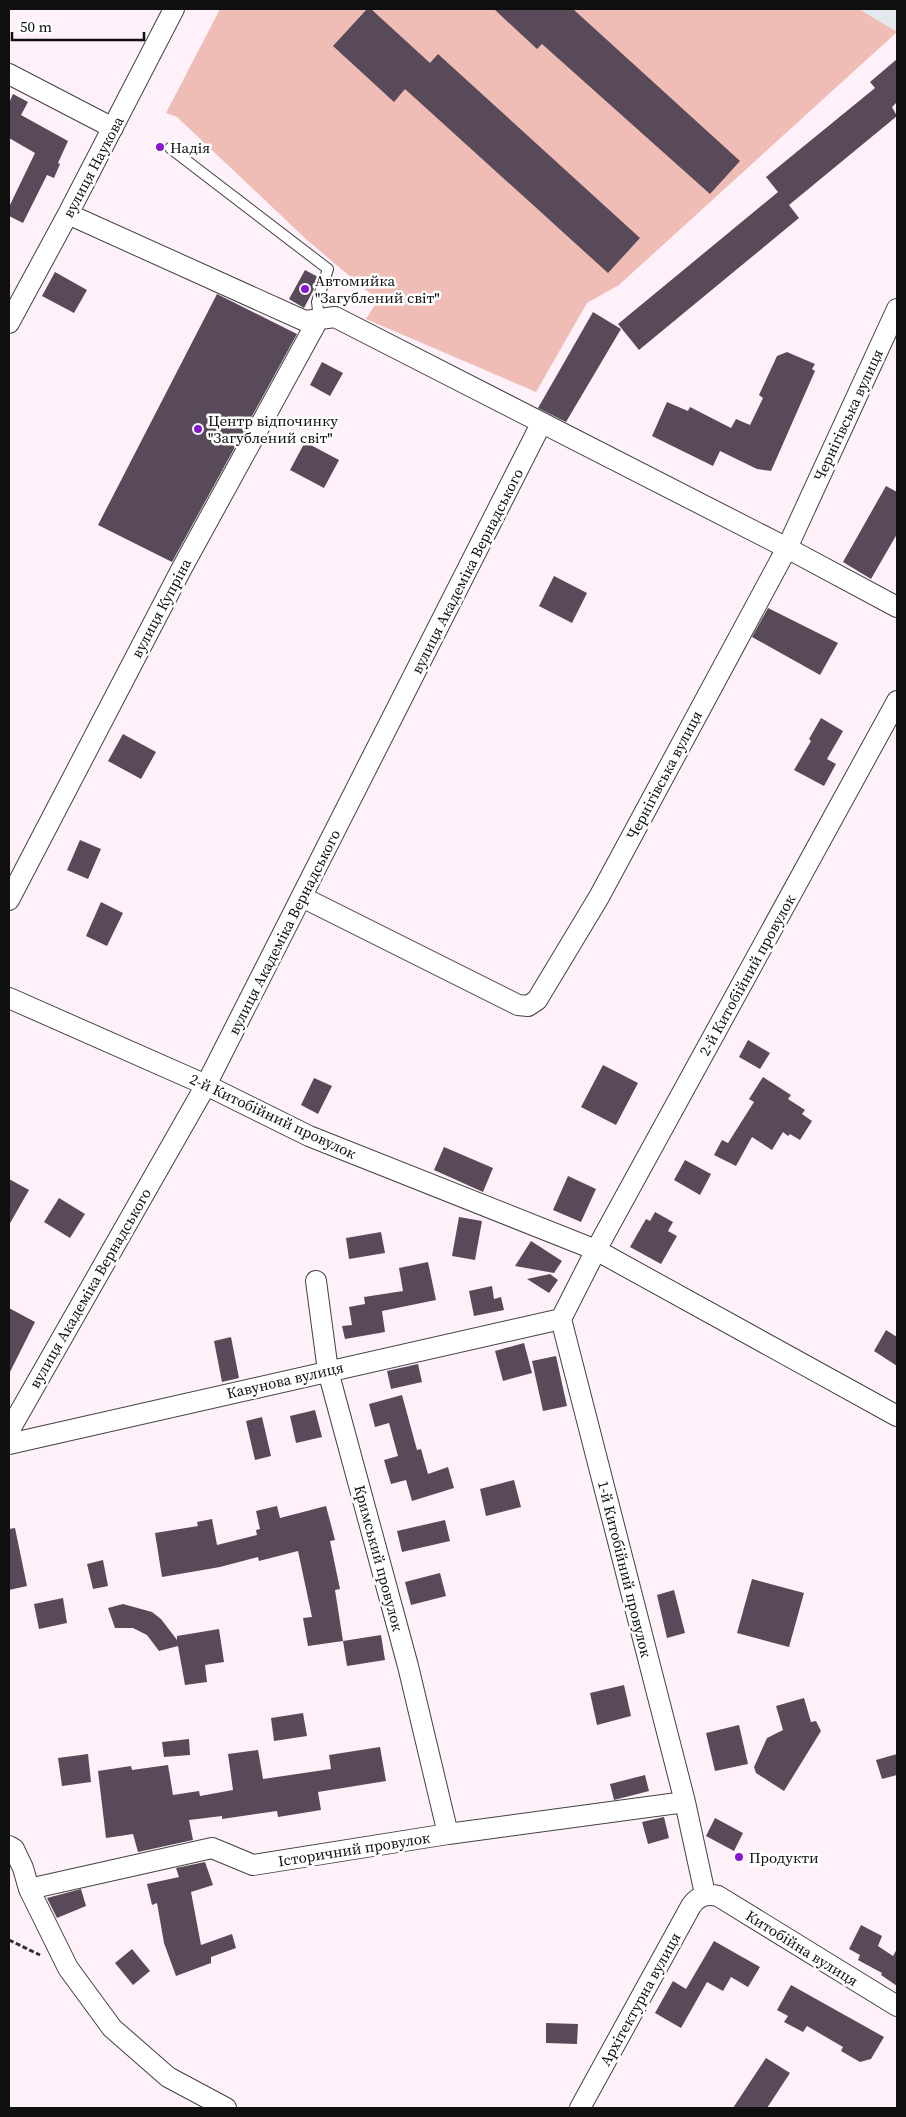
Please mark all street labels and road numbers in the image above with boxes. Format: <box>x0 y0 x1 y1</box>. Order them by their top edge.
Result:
street label: вулиця Наукова <box>57 112 129 221</box>
street label: Чернігівська вулиця <box>808 345 888 485</box>
street label: вулиця Академіка Вернадського <box>406 465 528 677</box>
street label: вулиця Купріна <box>126 554 196 662</box>
street label: Чернігівська вулиця <box>621 707 707 843</box>
street label: вулиця Академіка Вернадського <box>223 826 345 1038</box>
street label: 2-й Китобійний провулок <box>694 890 800 1059</box>
street label: 2-й Китобійний провулок <box>186 1068 360 1164</box>
street label: вулиця Академіка Вернадського <box>24 1184 156 1392</box>
street label: Кавунова вулиця <box>224 1356 346 1404</box>
street label: 1-й Китобійний провулок <box>593 1478 657 1660</box>
street label: Кримський провулок <box>349 1482 409 1634</box>
street label: Історичний провулок <box>277 1827 432 1871</box>
street label: Китобійна вулиця <box>742 1905 862 1991</box>
street label: Архітектурна вулиця <box>595 1929 685 2069</box>

